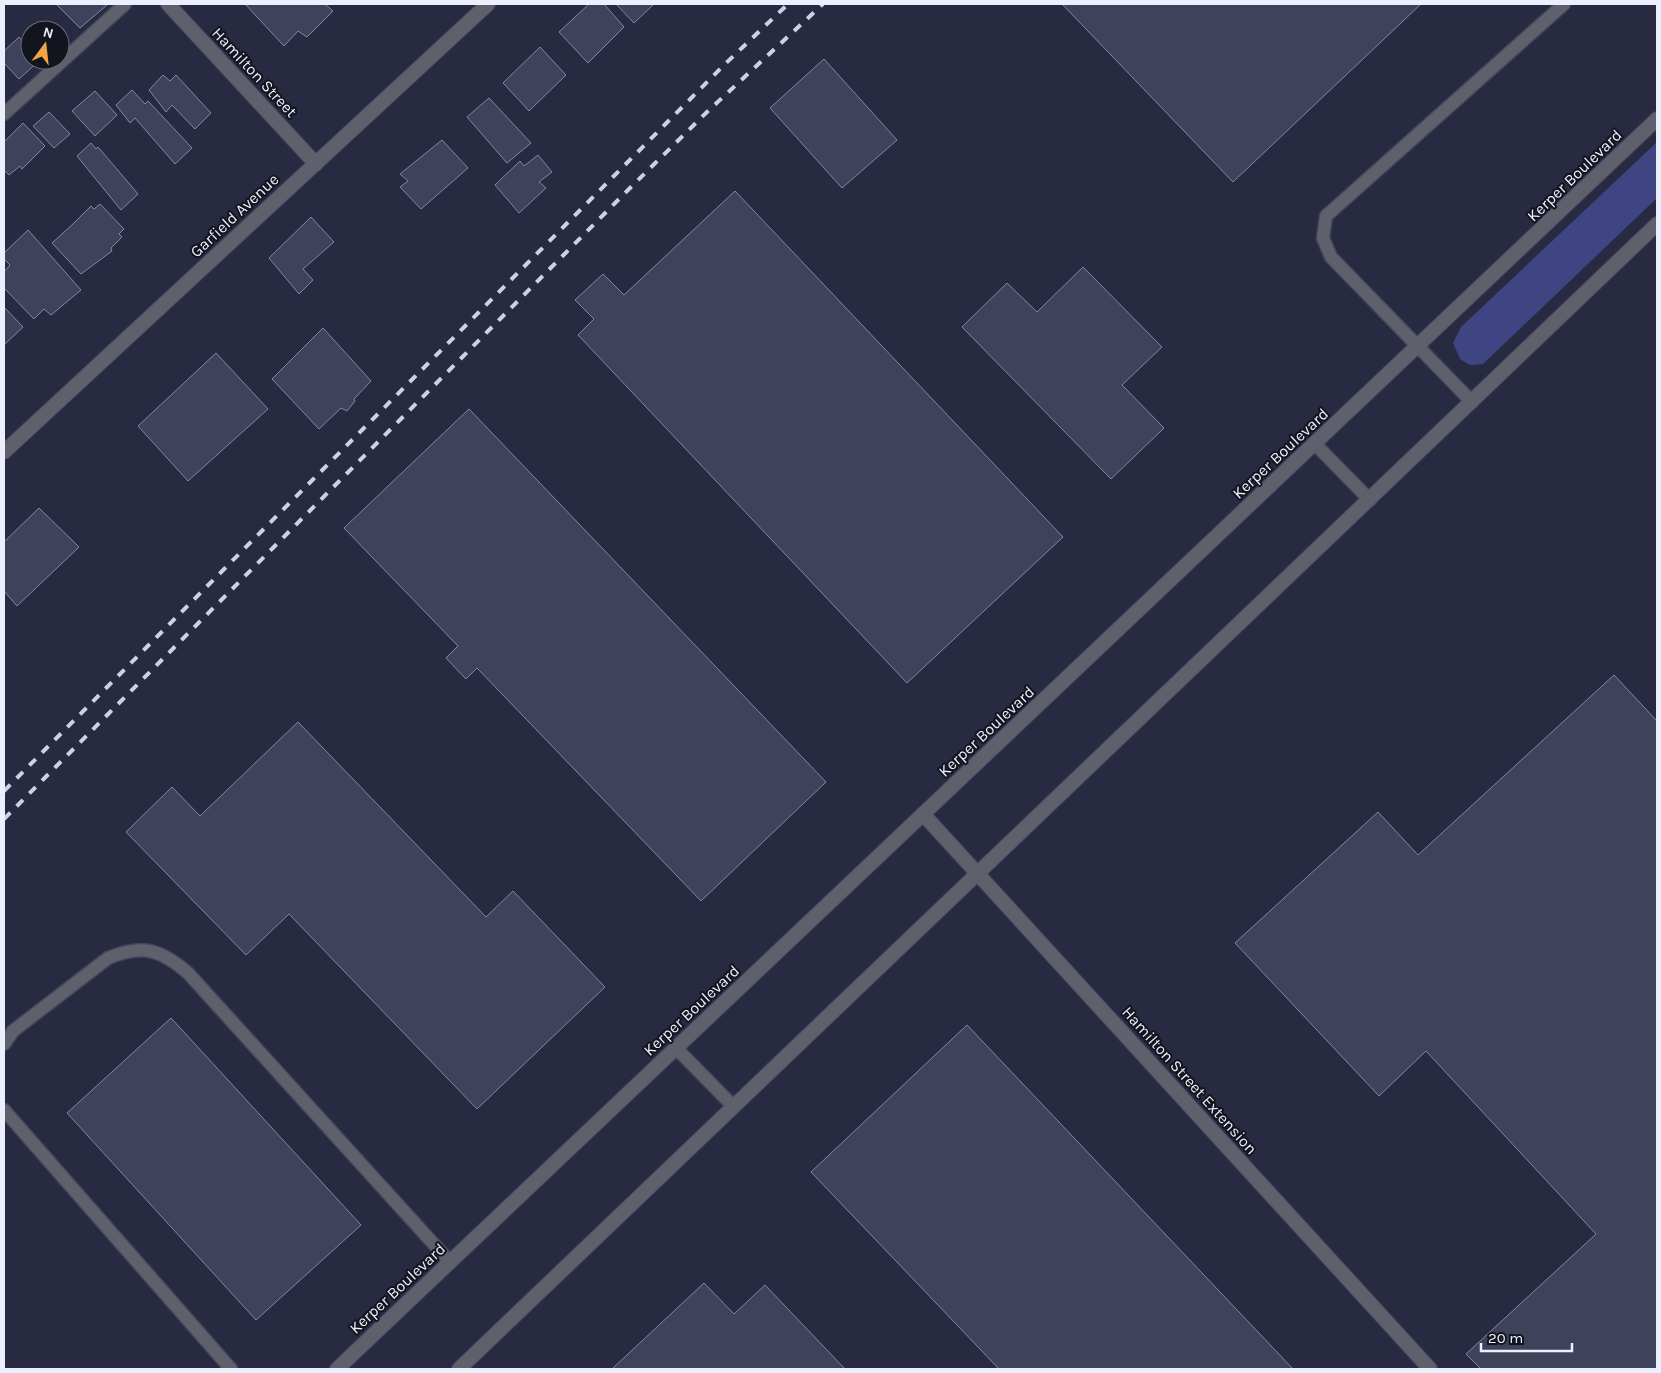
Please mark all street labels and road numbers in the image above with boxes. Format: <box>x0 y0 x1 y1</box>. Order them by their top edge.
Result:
street label: Hamilton Street <box>208 23 301 121</box>
street label: Kerper Boulevard <box>1523 125 1626 225</box>
street label: Garfield Avenue <box>186 170 282 261</box>
street label: Kerper Boulevard <box>1228 404 1332 503</box>
street label: Kerper Boulevard <box>934 682 1038 781</box>
street label: Kerper Boulevard <box>639 961 743 1060</box>
street label: Hamilton Street Extension <box>1118 1003 1261 1158</box>
street label: Kerper Boulevard <box>345 1239 449 1338</box>

